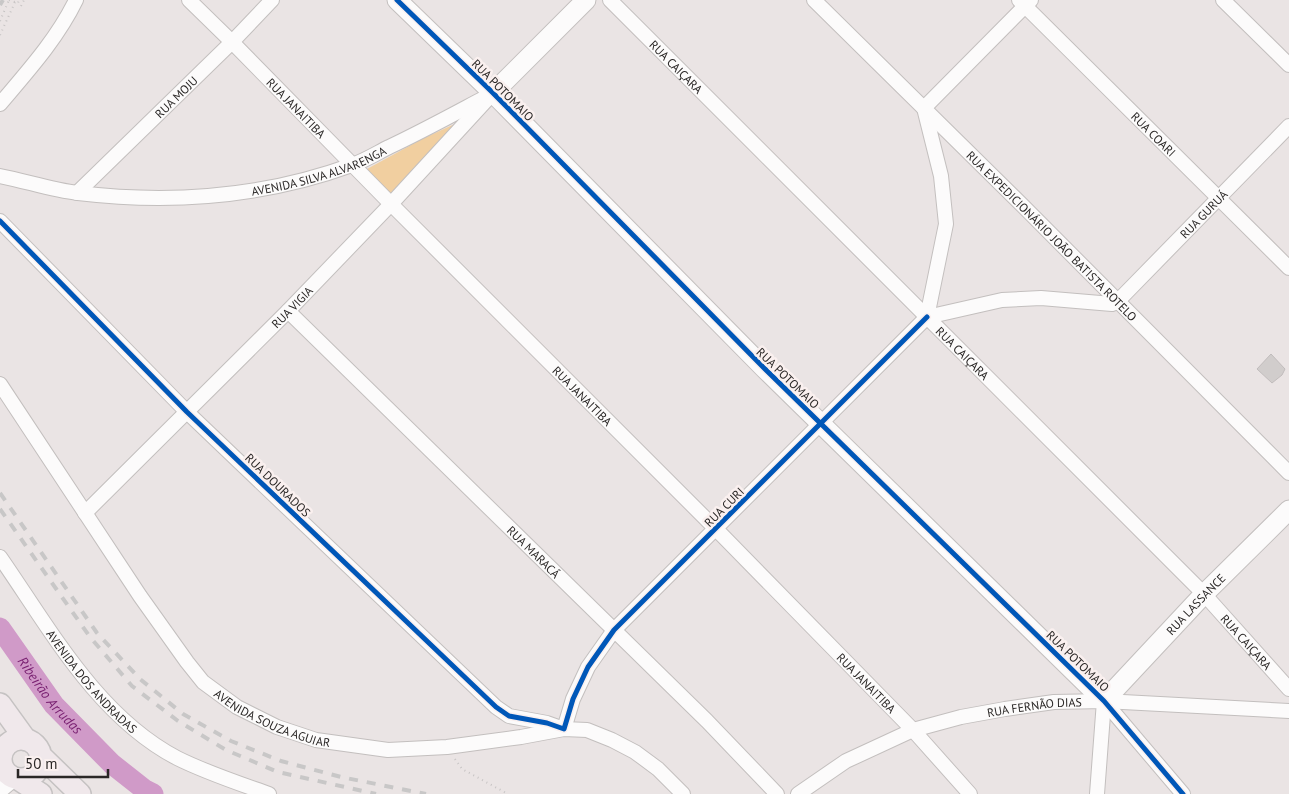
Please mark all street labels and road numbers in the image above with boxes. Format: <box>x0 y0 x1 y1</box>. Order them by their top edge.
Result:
street label: RUA CAIÇARA <box>647 37 706 96</box>
street label: RUA POTOMAIO <box>469 56 537 124</box>
street label: RUA MOJU <box>151 73 200 121</box>
street label: RUA JANAITIBA <box>264 74 329 141</box>
street label: RUA COARI <box>1128 108 1179 159</box>
street label: AVENIDA SILVA ALVARENGA <box>250 142 388 198</box>
street label: RUA EXPEDICIONÁRIO JOÃO BATISTA ROTELO <box>964 147 1141 324</box>
street label: RUA GURUÁ <box>1176 186 1230 241</box>
street label: RUA VIGIA <box>268 283 316 331</box>
street label: RUA CAIÇARA <box>933 323 993 383</box>
street label: RUA POTOMAIO <box>754 344 822 412</box>
street label: RUA JANAITIBA <box>550 363 615 428</box>
street label: RUA DOURADOS <box>242 450 314 520</box>
street label: RUA CURI <box>701 484 747 530</box>
street label: RUA MARACÁ <box>504 522 564 581</box>
street label: RUA LASSANCE <box>1163 570 1228 638</box>
street label: RUA CAIÇARA <box>1218 611 1275 672</box>
street label: AVENIDA DOS ANDRADAS <box>44 627 140 736</box>
street label: RUA POTOMAIO <box>1044 627 1112 695</box>
street label: RUA JANAITIBA <box>834 650 899 716</box>
street label: AVENIDA SOUZA AGUIAR <box>212 686 331 749</box>
street label: RUA FERNÃO DIAS <box>986 694 1082 720</box>

